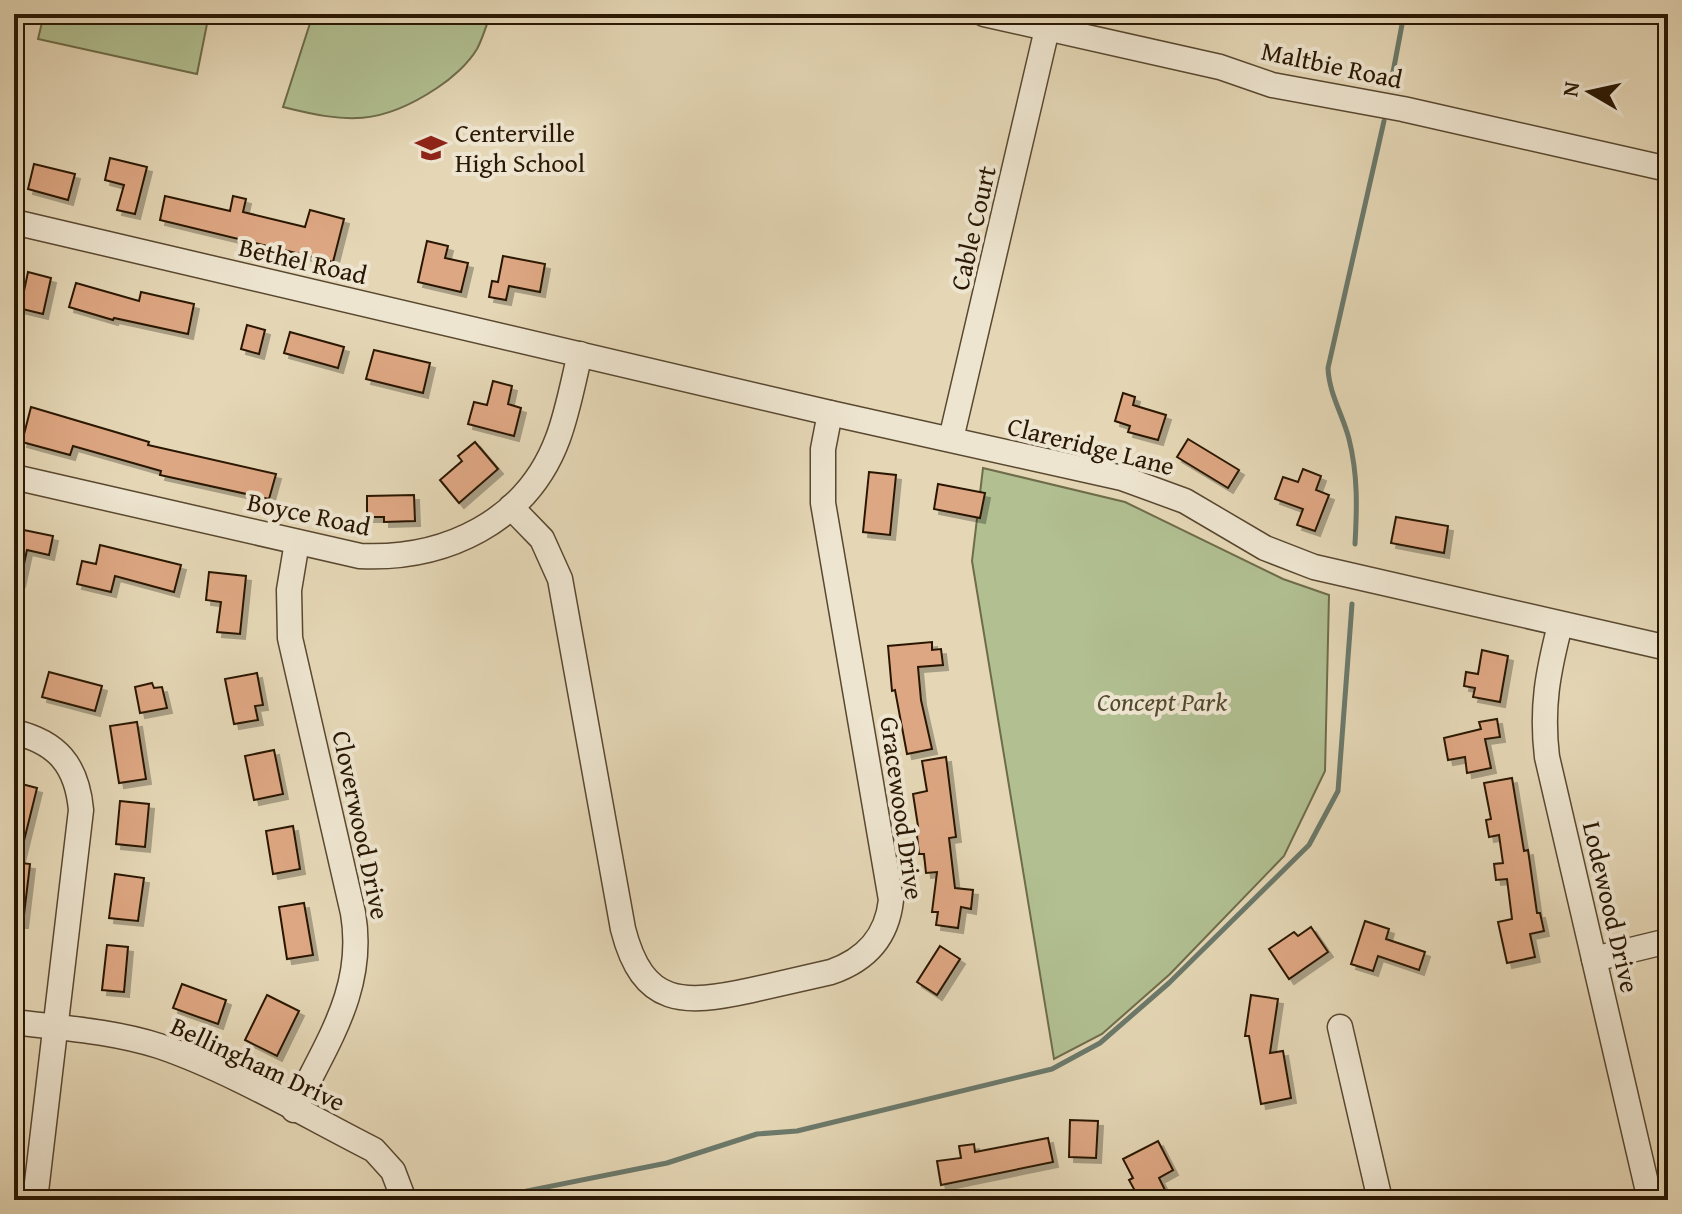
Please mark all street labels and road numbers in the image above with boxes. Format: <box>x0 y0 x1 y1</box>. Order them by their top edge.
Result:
street label: Maltbie Road <box>1258 31 1406 98</box>
street label: Cable Court <box>939 162 1006 294</box>
street label: Bethel Road <box>235 227 371 294</box>
street label: Clareridge Lane <box>1004 406 1179 485</box>
street label: Boyce Road <box>244 481 374 546</box>
street label: Gracewood Drive <box>870 714 935 902</box>
street label: Cloverwood Drive <box>322 727 401 923</box>
street label: Lodewood Drive <box>1573 817 1650 996</box>
street label: Bellingham Drive <box>165 1006 352 1121</box>

